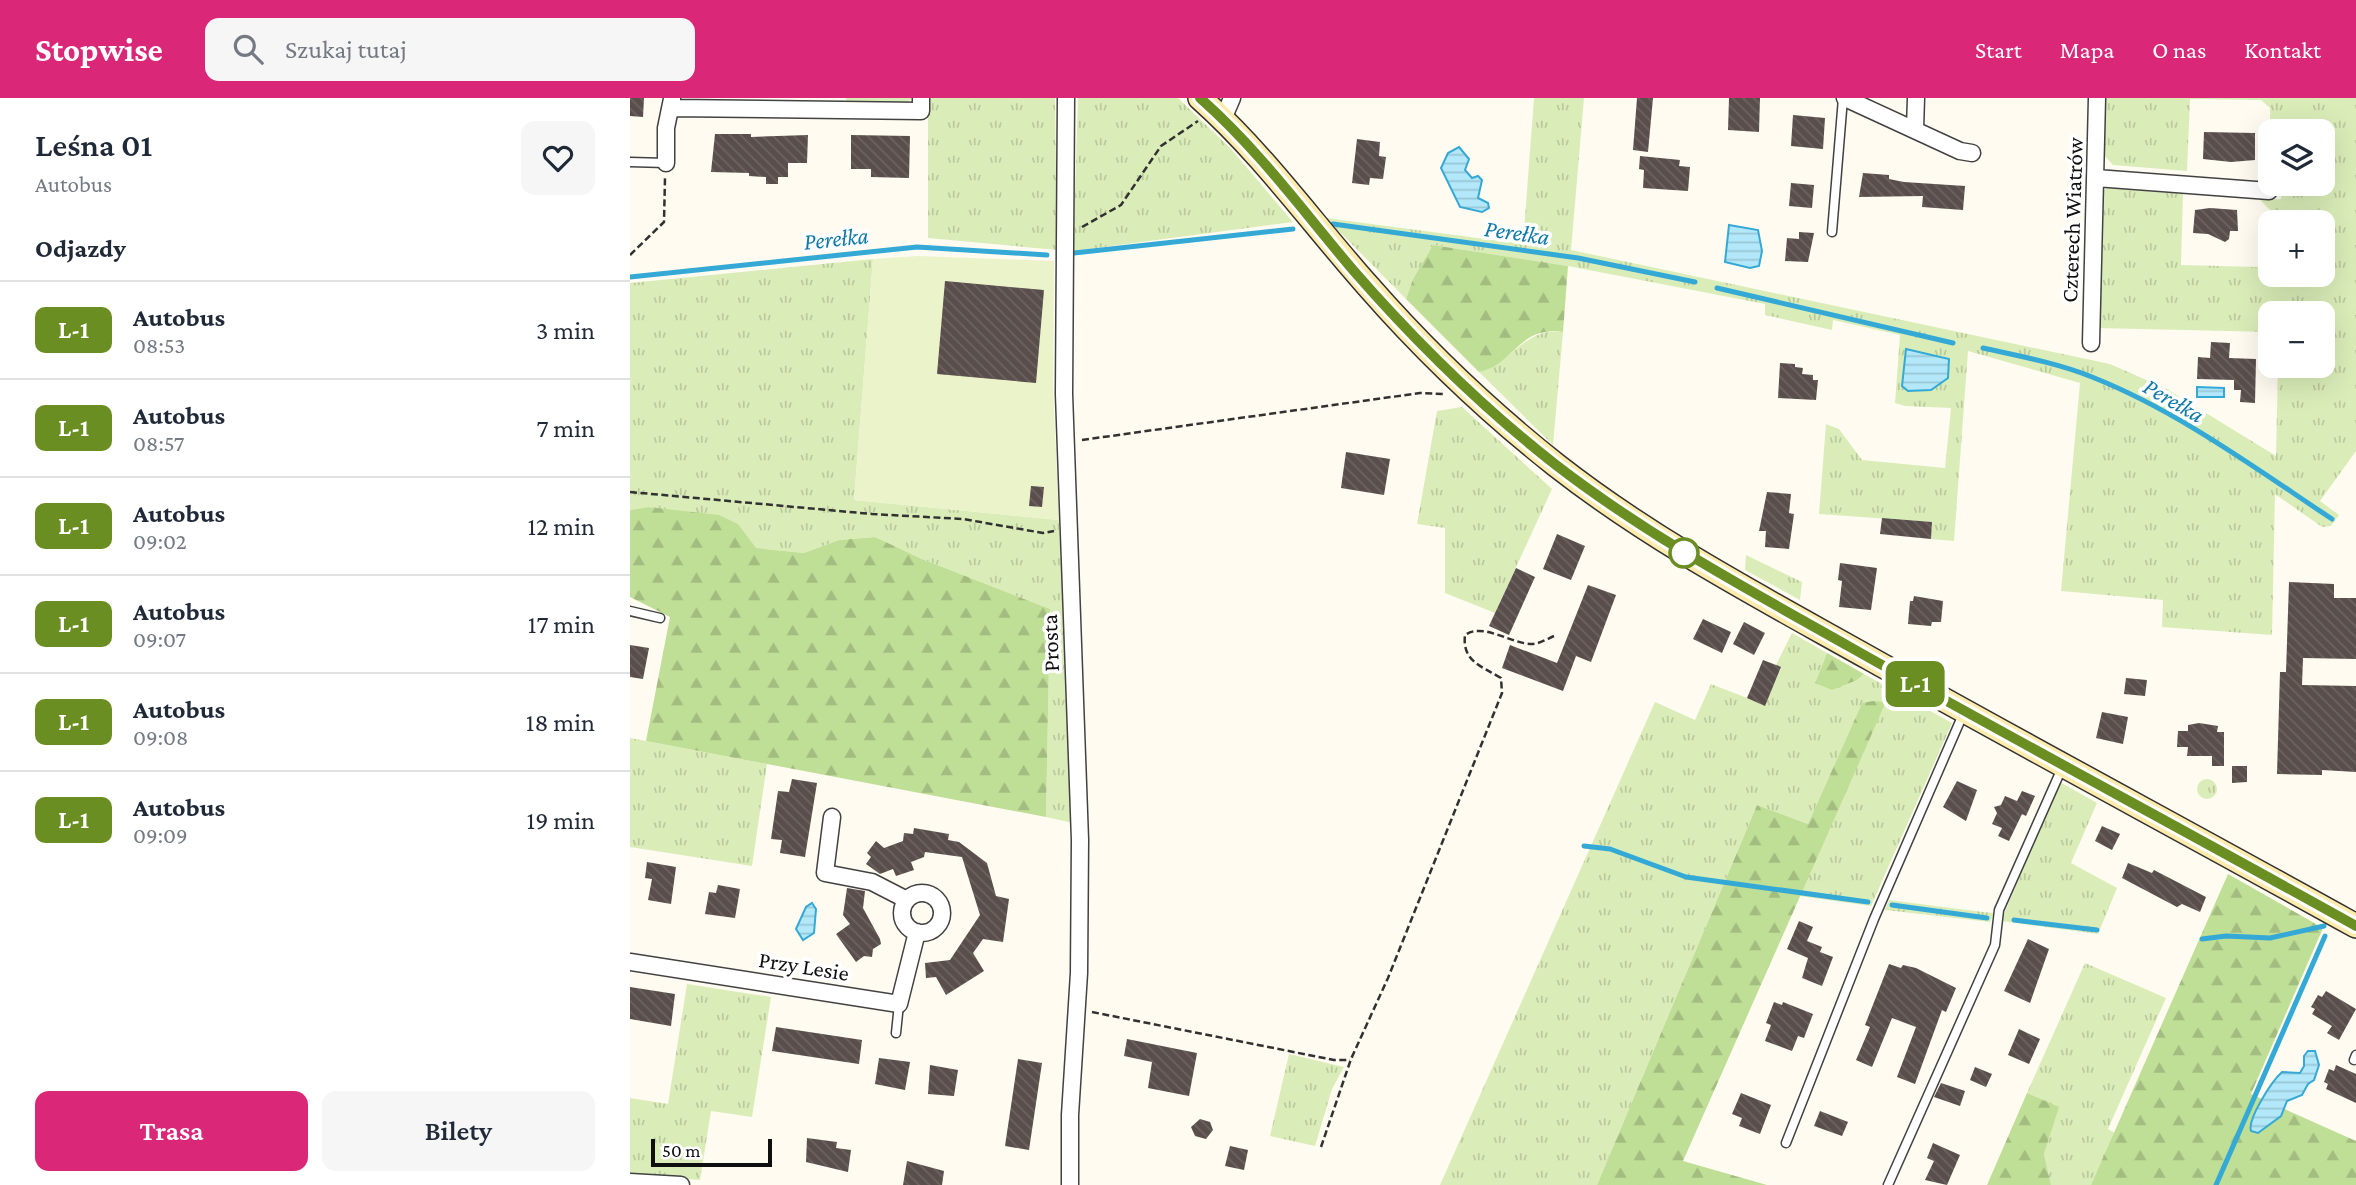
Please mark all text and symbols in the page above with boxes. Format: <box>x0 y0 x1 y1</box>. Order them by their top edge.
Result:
search box <box>205 18 695 81</box>
icon: search <box>229 30 267 68</box>
text: Stopwise <box>35 31 163 68</box>
text: Szukaj tutaj <box>285 35 407 64</box>
text: Start <box>1975 36 2022 63</box>
text: Mapa <box>2060 36 2114 63</box>
text: O nas <box>2152 36 2206 63</box>
text: Kontakt <box>2244 36 2321 63</box>
map controls <box>2258 119 2335 378</box>
button: layers <box>2258 119 2335 196</box>
button: heart <box>521 121 595 195</box>
text: Leśna 01 <box>35 126 152 163</box>
street label: Czterech Wiatrów <box>2056 137 2088 303</box>
text: Autobus <box>35 171 112 197</box>
button: + <box>2258 210 2335 287</box>
water label: Perełka <box>1483 214 1551 250</box>
water label: Perełka <box>802 221 870 255</box>
text: Odjazdy <box>35 234 126 263</box>
button: − <box>2258 301 2335 378</box>
text: Autobus <box>133 303 225 332</box>
text: L-1 <box>58 316 89 343</box>
text: 3 min <box>536 316 595 345</box>
text: 08:53 <box>133 332 185 358</box>
water label: Perełka <box>2139 372 2209 428</box>
text: Autobus <box>133 401 225 430</box>
text: L-1 <box>58 414 89 441</box>
text: 7 min <box>536 414 595 443</box>
text: 08:57 <box>133 430 184 456</box>
text: Autobus <box>133 499 225 528</box>
text: L-1 <box>58 512 89 539</box>
text: 12 min <box>527 512 595 541</box>
text: 09:02 <box>133 528 187 554</box>
unlabelled marker <box>1669 538 1699 568</box>
text: Autobus <box>133 597 225 626</box>
text: L-1 <box>58 610 89 637</box>
text: 17 min <box>528 610 595 639</box>
street label: Prosta <box>1036 613 1064 672</box>
text: 09:07 <box>133 626 186 652</box>
line badge: L-1 <box>1875 661 1955 707</box>
text: L-1 <box>1900 670 1930 697</box>
text: Autobus <box>133 695 225 724</box>
text: L-1 <box>58 708 89 735</box>
text: 18 min <box>526 708 595 737</box>
text: 09:08 <box>133 724 188 750</box>
text: Autobus <box>133 793 225 822</box>
text: L-1 <box>58 806 89 833</box>
text: 19 min <box>527 806 595 835</box>
text: 09:09 <box>133 822 188 848</box>
street label: Przy Lesie <box>757 946 851 986</box>
button: Trasa <box>35 1091 308 1171</box>
button: Bilety <box>322 1091 595 1171</box>
scale bar <box>651 1136 772 1168</box>
text: 50 m <box>662 1140 701 1161</box>

